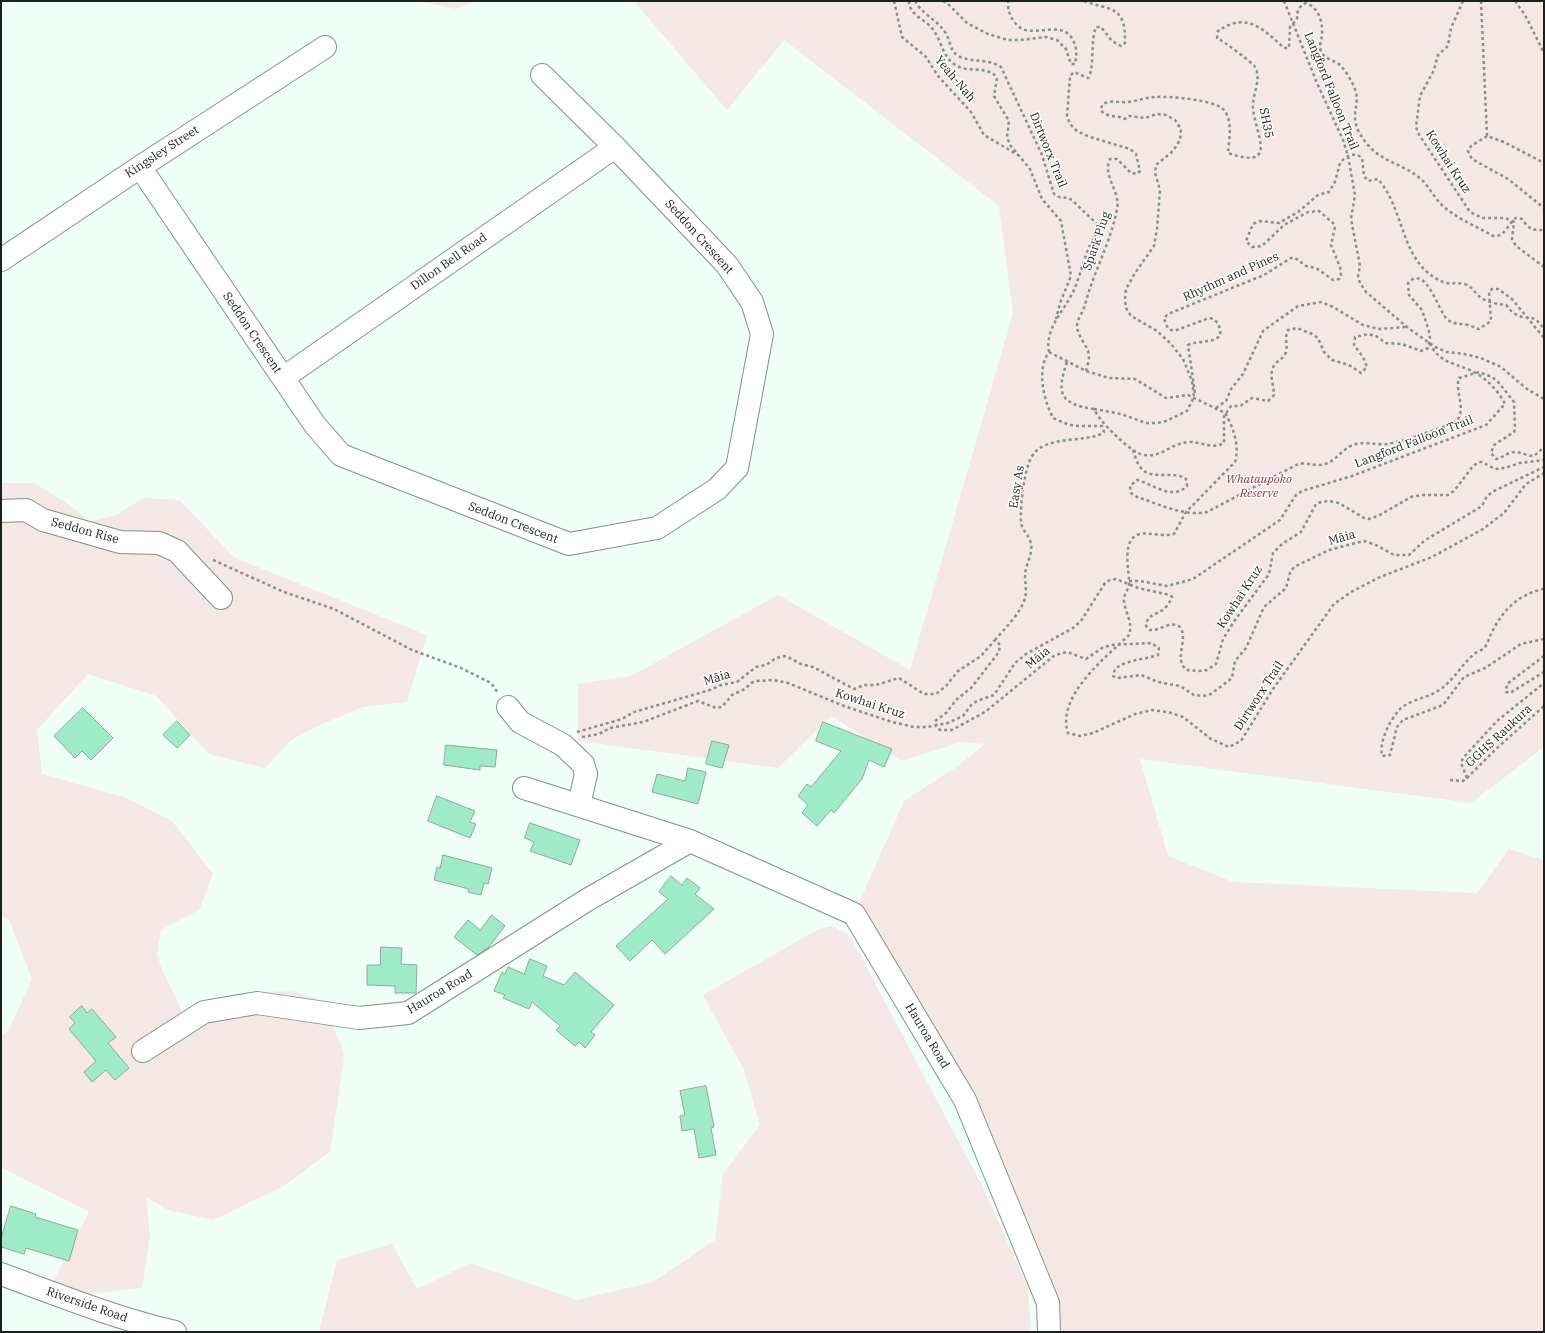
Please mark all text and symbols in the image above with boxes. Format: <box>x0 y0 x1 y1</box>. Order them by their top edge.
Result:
street label: Langford Falloon Trail <box>1301 30 1361 152</box>
street label: Yeah-Nah <box>932 53 978 105</box>
street label: SH35 <box>1256 106 1276 140</box>
street label: Dirtworx Trail <box>1026 110 1070 190</box>
street label: Kingsley Street <box>122 123 202 181</box>
street label: Kowhai Kruz <box>1422 128 1474 196</box>
street label: Seddon Crescent <box>662 197 736 277</box>
street label: Spark Plug <box>1080 210 1114 272</box>
street label: Dillon Bell Road <box>408 230 490 294</box>
street label: Rhythm and Pines <box>1181 249 1281 305</box>
street label: Seddon Crescent <box>219 290 285 376</box>
street label: Langford Falloon Trail <box>1353 413 1475 471</box>
street label: Easy As <box>1007 464 1027 510</box>
park label: Whataupoko Reserve <box>1226 473 1292 501</box>
street label: Seddon Crescent <box>466 499 560 547</box>
street label: Seddon Rise <box>50 515 120 547</box>
street label: Māia <box>1327 527 1357 549</box>
street label: Kowhai Kruz <box>1214 563 1266 631</box>
street label: Māia <box>1023 644 1053 672</box>
street label: Dirtworx Trail <box>1231 659 1287 733</box>
street label: Māia <box>702 667 732 689</box>
street label: Kowhai Kruz <box>833 686 907 722</box>
street label: GGHS Raukura <box>1463 702 1535 770</box>
street label: Hauroa Road <box>405 967 475 1017</box>
street label: Hauroa Road <box>902 1001 952 1071</box>
street label: Riverside Road <box>45 1284 129 1326</box>

